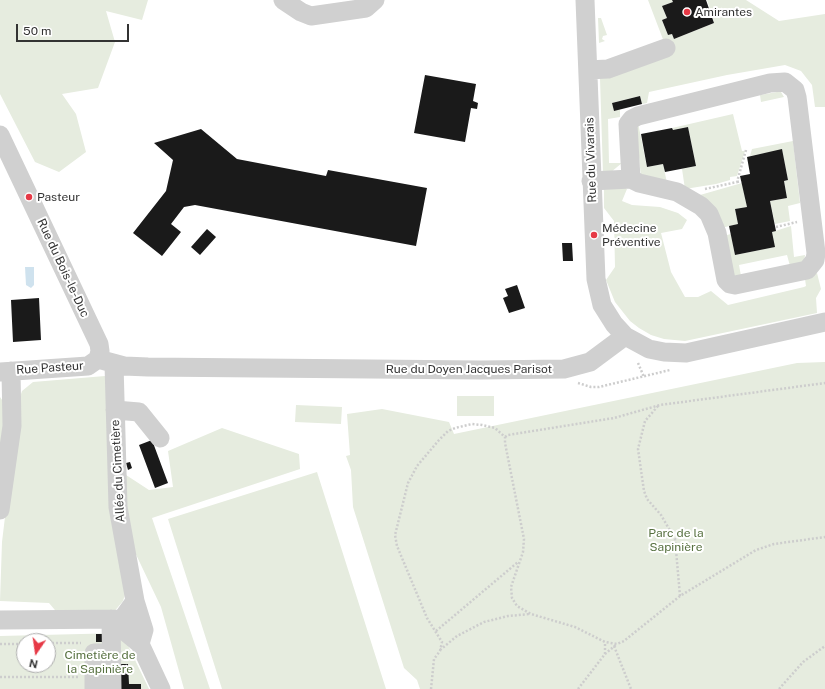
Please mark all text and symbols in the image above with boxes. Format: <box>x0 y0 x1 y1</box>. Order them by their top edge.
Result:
place label: Amirantes <box>695 5 752 19</box>
marker: Amirantes <box>682 7 692 17</box>
scale bar <box>18 16 131 42</box>
text: 50 m <box>23 24 51 38</box>
street label: Rue du Vivarais <box>582 117 600 203</box>
place label: Pasteur <box>37 190 80 204</box>
marker: Pasteur <box>24 192 34 202</box>
street label: Rue du Bois-le-Duc <box>34 216 92 320</box>
place label: Médecine Préventive <box>602 221 661 249</box>
marker: Médecine Préventive <box>589 230 599 240</box>
street label: Rue Pasteur <box>16 358 84 378</box>
street label: Rue du Doyen Jacques Parisot <box>386 362 552 376</box>
street label: Allée du Cimetière <box>108 419 128 523</box>
park label: Parc de la Sapinière <box>648 526 704 554</box>
north arrow <box>16 633 56 673</box>
park label: Cimetière de la Sapinière <box>65 648 135 676</box>
text: N <box>28 657 39 671</box>

